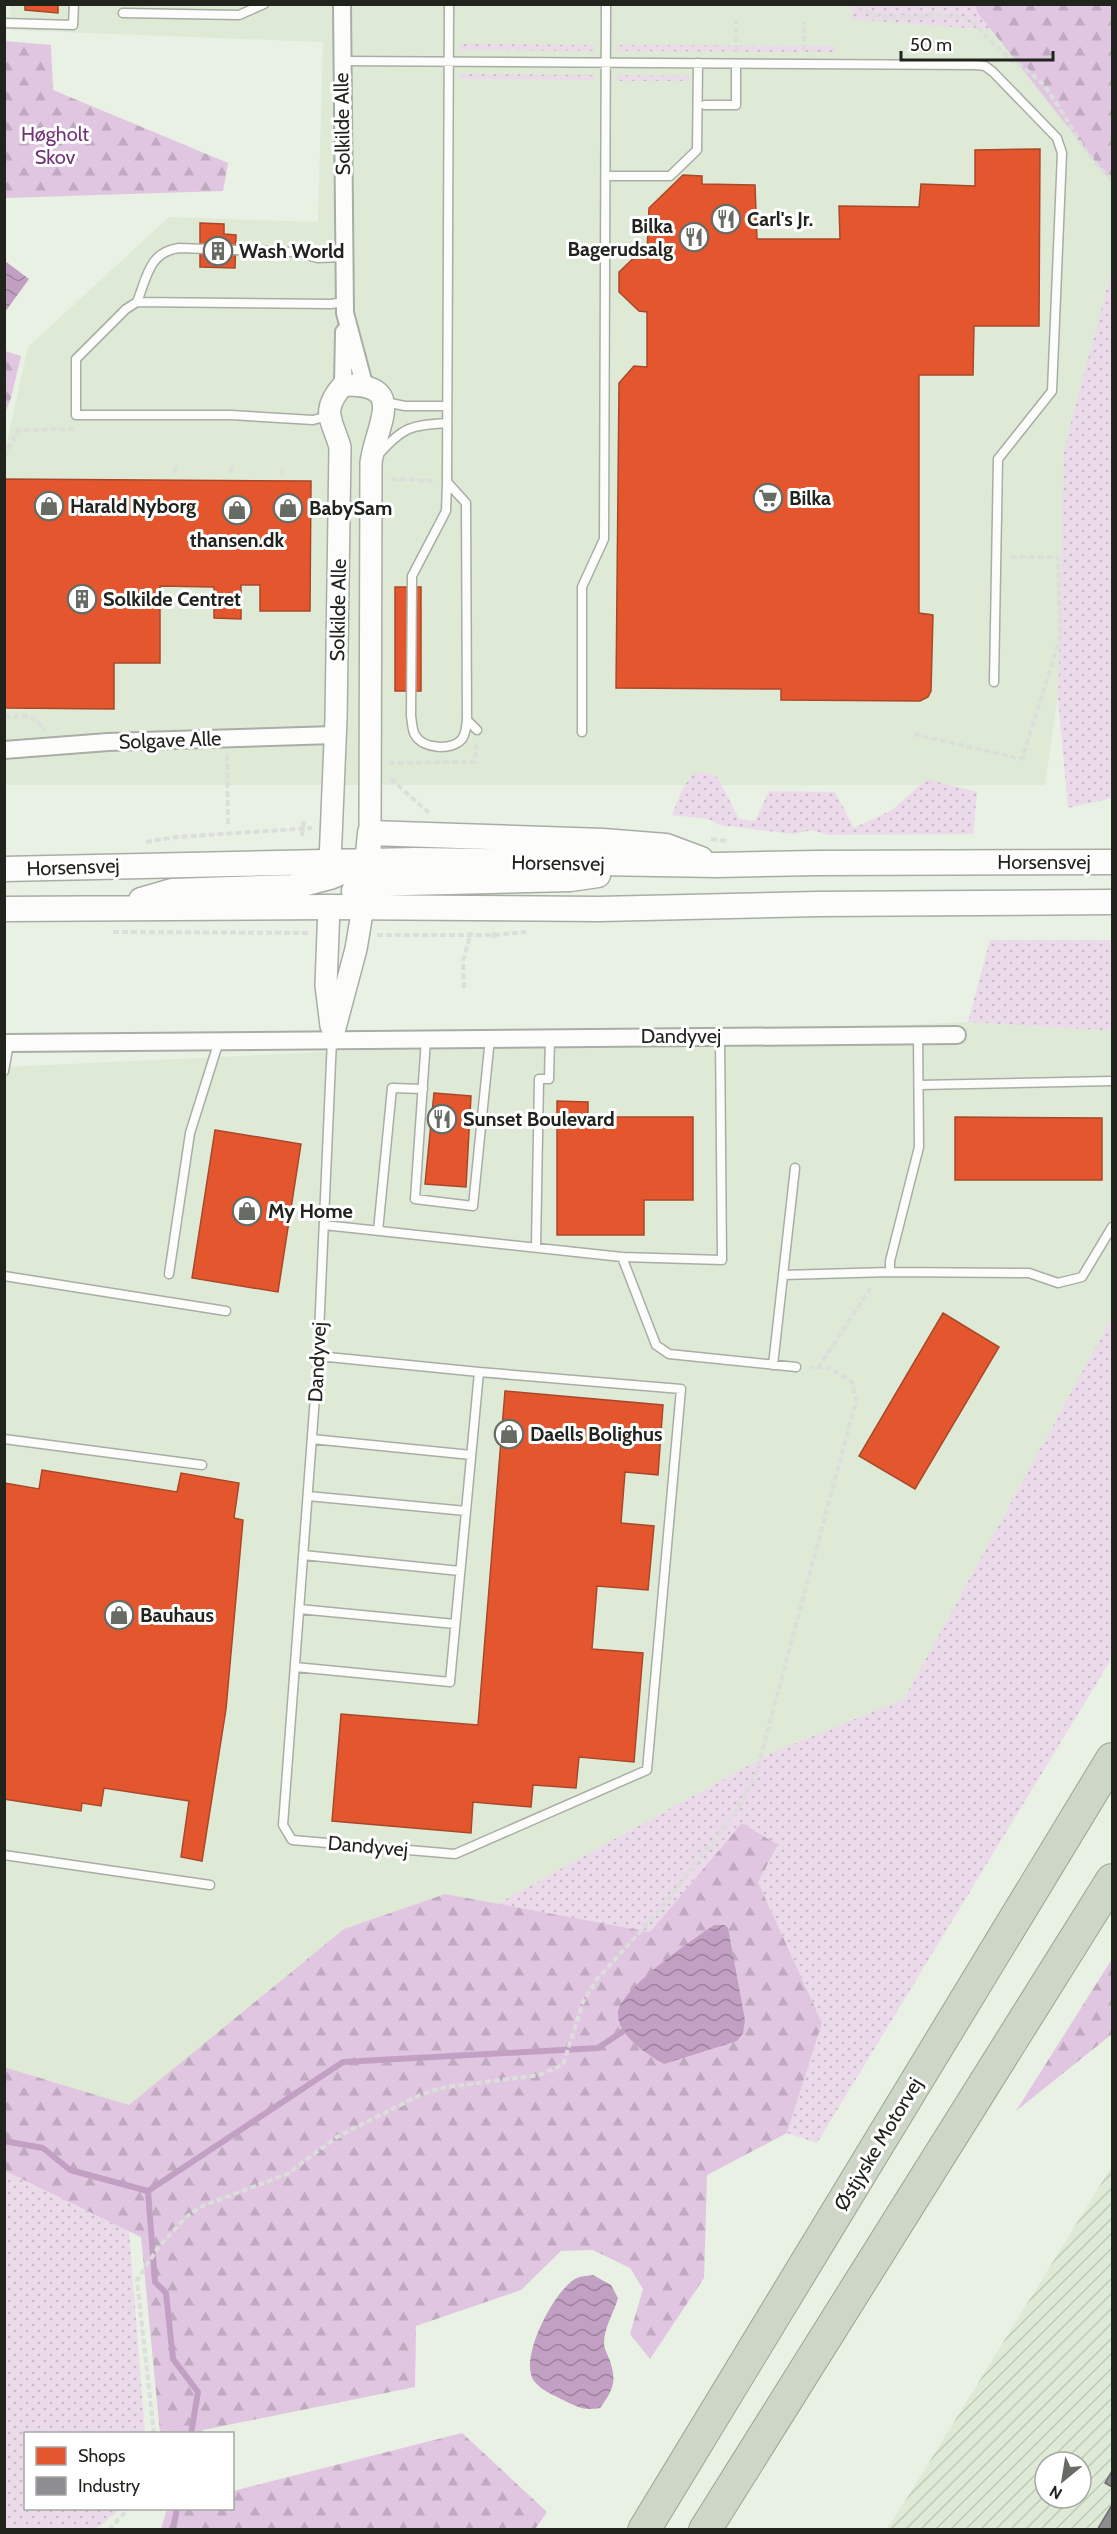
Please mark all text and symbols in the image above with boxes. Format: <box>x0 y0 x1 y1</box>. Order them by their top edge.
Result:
scale bar <box>901 24 1052 62</box>
text: 50 m <box>910 34 952 56</box>
street label: Solkilde Alle <box>329 72 355 176</box>
park label: Høgholt Skov <box>21 122 89 169</box>
restaurant icon: Carl's Jr. <box>710 203 742 235</box>
place label: Carl's Jr. <box>747 207 813 231</box>
place label: Bilka Bagerudsalg <box>568 214 673 261</box>
restaurant icon: Bilka Bagerudsalg <box>678 221 710 253</box>
building icon: Wash World <box>202 235 234 267</box>
place label: Wash World <box>239 239 345 263</box>
supermarket icon: Bilka <box>752 482 784 514</box>
place label: Bilka <box>789 486 831 510</box>
shop icon: Harald Nyborg <box>33 490 65 522</box>
shop icon: BabySam <box>272 492 304 524</box>
place label: Harald Nyborg <box>70 494 196 518</box>
shop icon: thansen.dk <box>221 494 253 526</box>
place label: BabySam <box>309 496 392 520</box>
place label: thansen.dk <box>190 528 284 552</box>
street label: Solkilde Alle <box>325 558 351 662</box>
building icon: Solkilde Centret <box>66 583 98 615</box>
place label: Solkilde Centret <box>103 587 241 611</box>
street label: Solgave Alle <box>118 726 222 754</box>
street label: Horsensvej <box>511 850 605 876</box>
street label: Horsensvej <box>997 850 1091 874</box>
street label: Horsensvej <box>26 853 120 881</box>
street label: Dandyvej <box>641 1024 721 1048</box>
restaurant icon: Sunset Boulevard <box>426 1103 458 1135</box>
place label: Sunset Boulevard <box>463 1107 615 1131</box>
shop icon: My Home <box>231 1195 263 1227</box>
place label: My Home <box>268 1199 353 1223</box>
street label: Dandyvej <box>303 1321 331 1403</box>
shop icon: Daells Bolighus <box>493 1418 525 1450</box>
place label: Daells Bolighus <box>530 1422 662 1446</box>
shop icon: Bauhaus <box>103 1599 135 1631</box>
place label: Bauhaus <box>140 1603 214 1627</box>
street label: Dandyvej <box>327 1831 409 1861</box>
street label: Østjyske Motorvej <box>829 2073 927 2215</box>
legend <box>24 2432 234 2510</box>
text: Shops <box>78 2445 126 2467</box>
north arrow <box>1033 2450 1093 2510</box>
text: Industry <box>78 2475 140 2497</box>
text: N <box>1046 2482 1065 2504</box>

